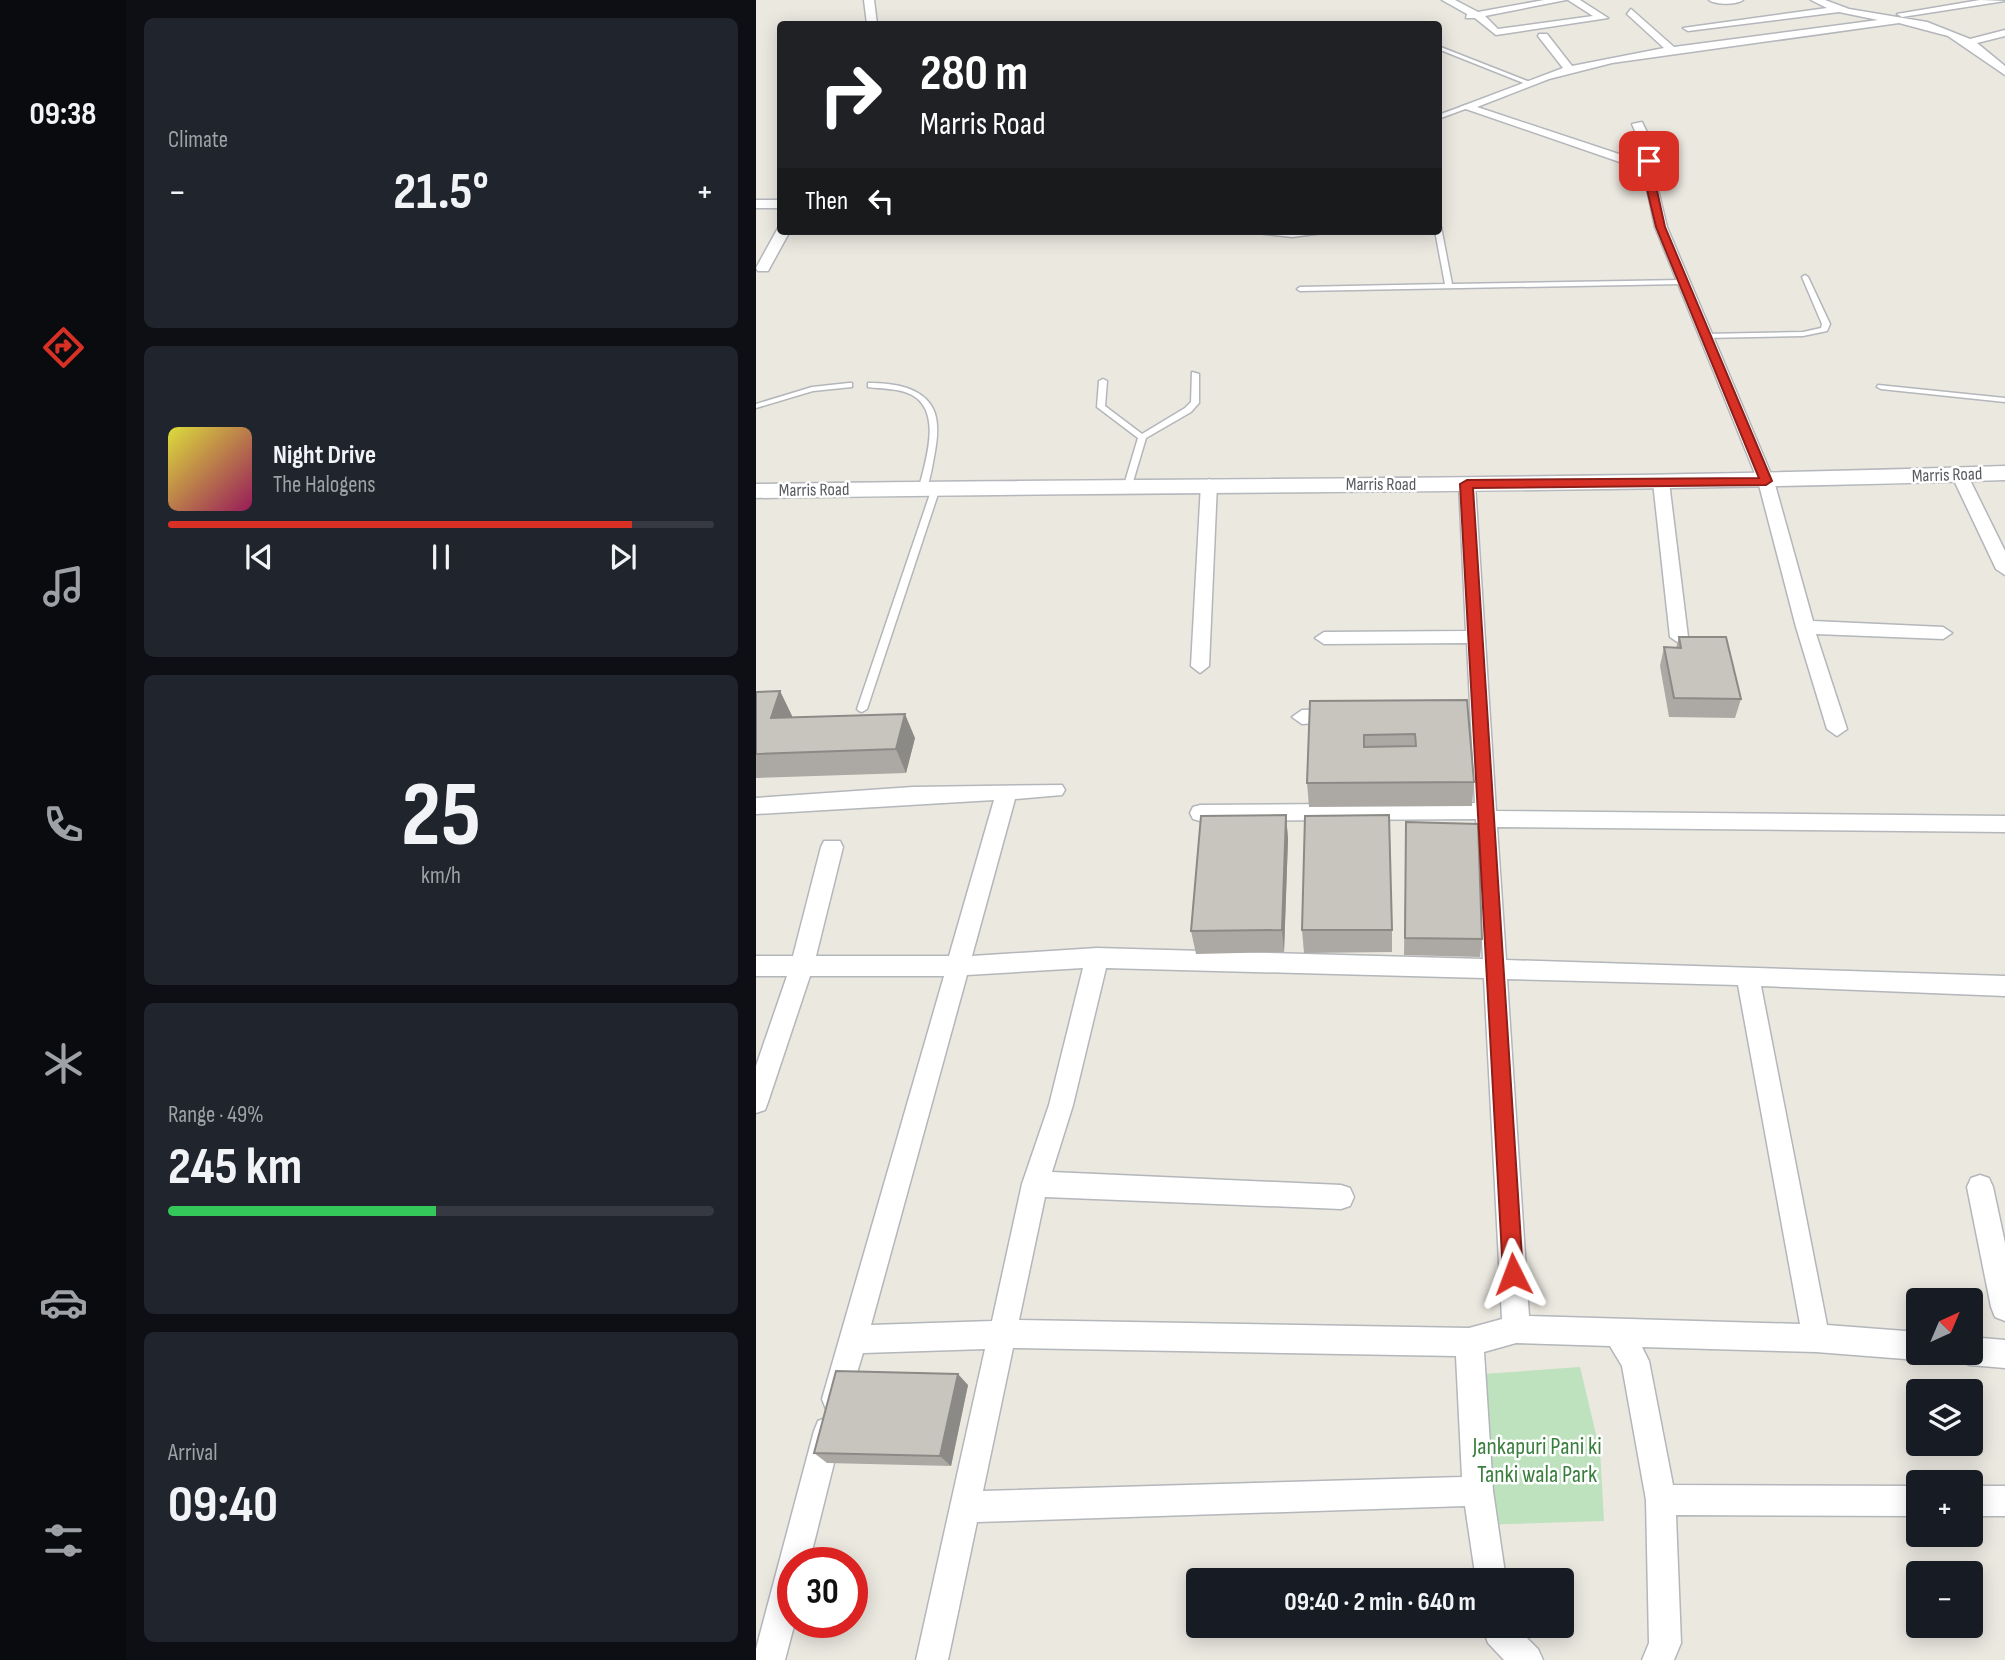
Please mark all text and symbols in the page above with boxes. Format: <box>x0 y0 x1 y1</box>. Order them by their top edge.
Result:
text: 280 m <box>920 45 1028 104</box>
icon: right <box>805 49 896 140</box>
text: 09:38 <box>30 95 96 134</box>
text: Marris Road <box>920 105 1046 144</box>
text: Climate <box>168 126 228 154</box>
pin <box>1619 131 1679 191</box>
icon: arrive <box>1630 142 1668 180</box>
text: 21.5° <box>393 161 489 224</box>
text: − <box>168 170 187 215</box>
text: + <box>695 170 714 215</box>
icon: left <box>862 182 900 220</box>
text: Then <box>805 186 848 217</box>
icon: directions <box>39 323 88 372</box>
text: Night Drive <box>273 440 376 471</box>
street label: Marris Road <box>1911 463 1983 487</box>
text: The Halogens <box>273 471 376 499</box>
street label: Marris Road <box>1346 474 1416 495</box>
street label: Marris Road <box>779 479 849 501</box>
icon: previous <box>240 538 278 576</box>
icon: pause <box>422 538 460 576</box>
icon: next <box>604 538 642 576</box>
icon: music <box>39 562 88 611</box>
text: 25 <box>401 762 481 871</box>
icon: phone <box>39 800 88 849</box>
text: km/h <box>421 862 461 890</box>
icon: climate <box>39 1039 88 1088</box>
text: Range · 49% <box>168 1101 264 1129</box>
text: 245 km <box>168 1136 302 1199</box>
position arrow <box>1476 1237 1550 1311</box>
icon: car <box>39 1278 88 1327</box>
north arrow <box>1906 1288 1983 1365</box>
map controls <box>1906 1288 1983 1638</box>
button: layers <box>1906 1379 1983 1456</box>
park label: Jankapuri Pani ki Tanki wala Park <box>1471 1432 1602 1489</box>
text: Arrival <box>168 1439 217 1467</box>
button: + <box>1906 1470 1983 1547</box>
text: 09:40 <box>168 1474 278 1537</box>
icon: filters <box>39 1516 88 1565</box>
speed limit sign: 30 <box>777 1547 868 1638</box>
button: − <box>1906 1561 1983 1638</box>
text: 09:40 · 2 min · 640 m <box>1284 1587 1476 1618</box>

